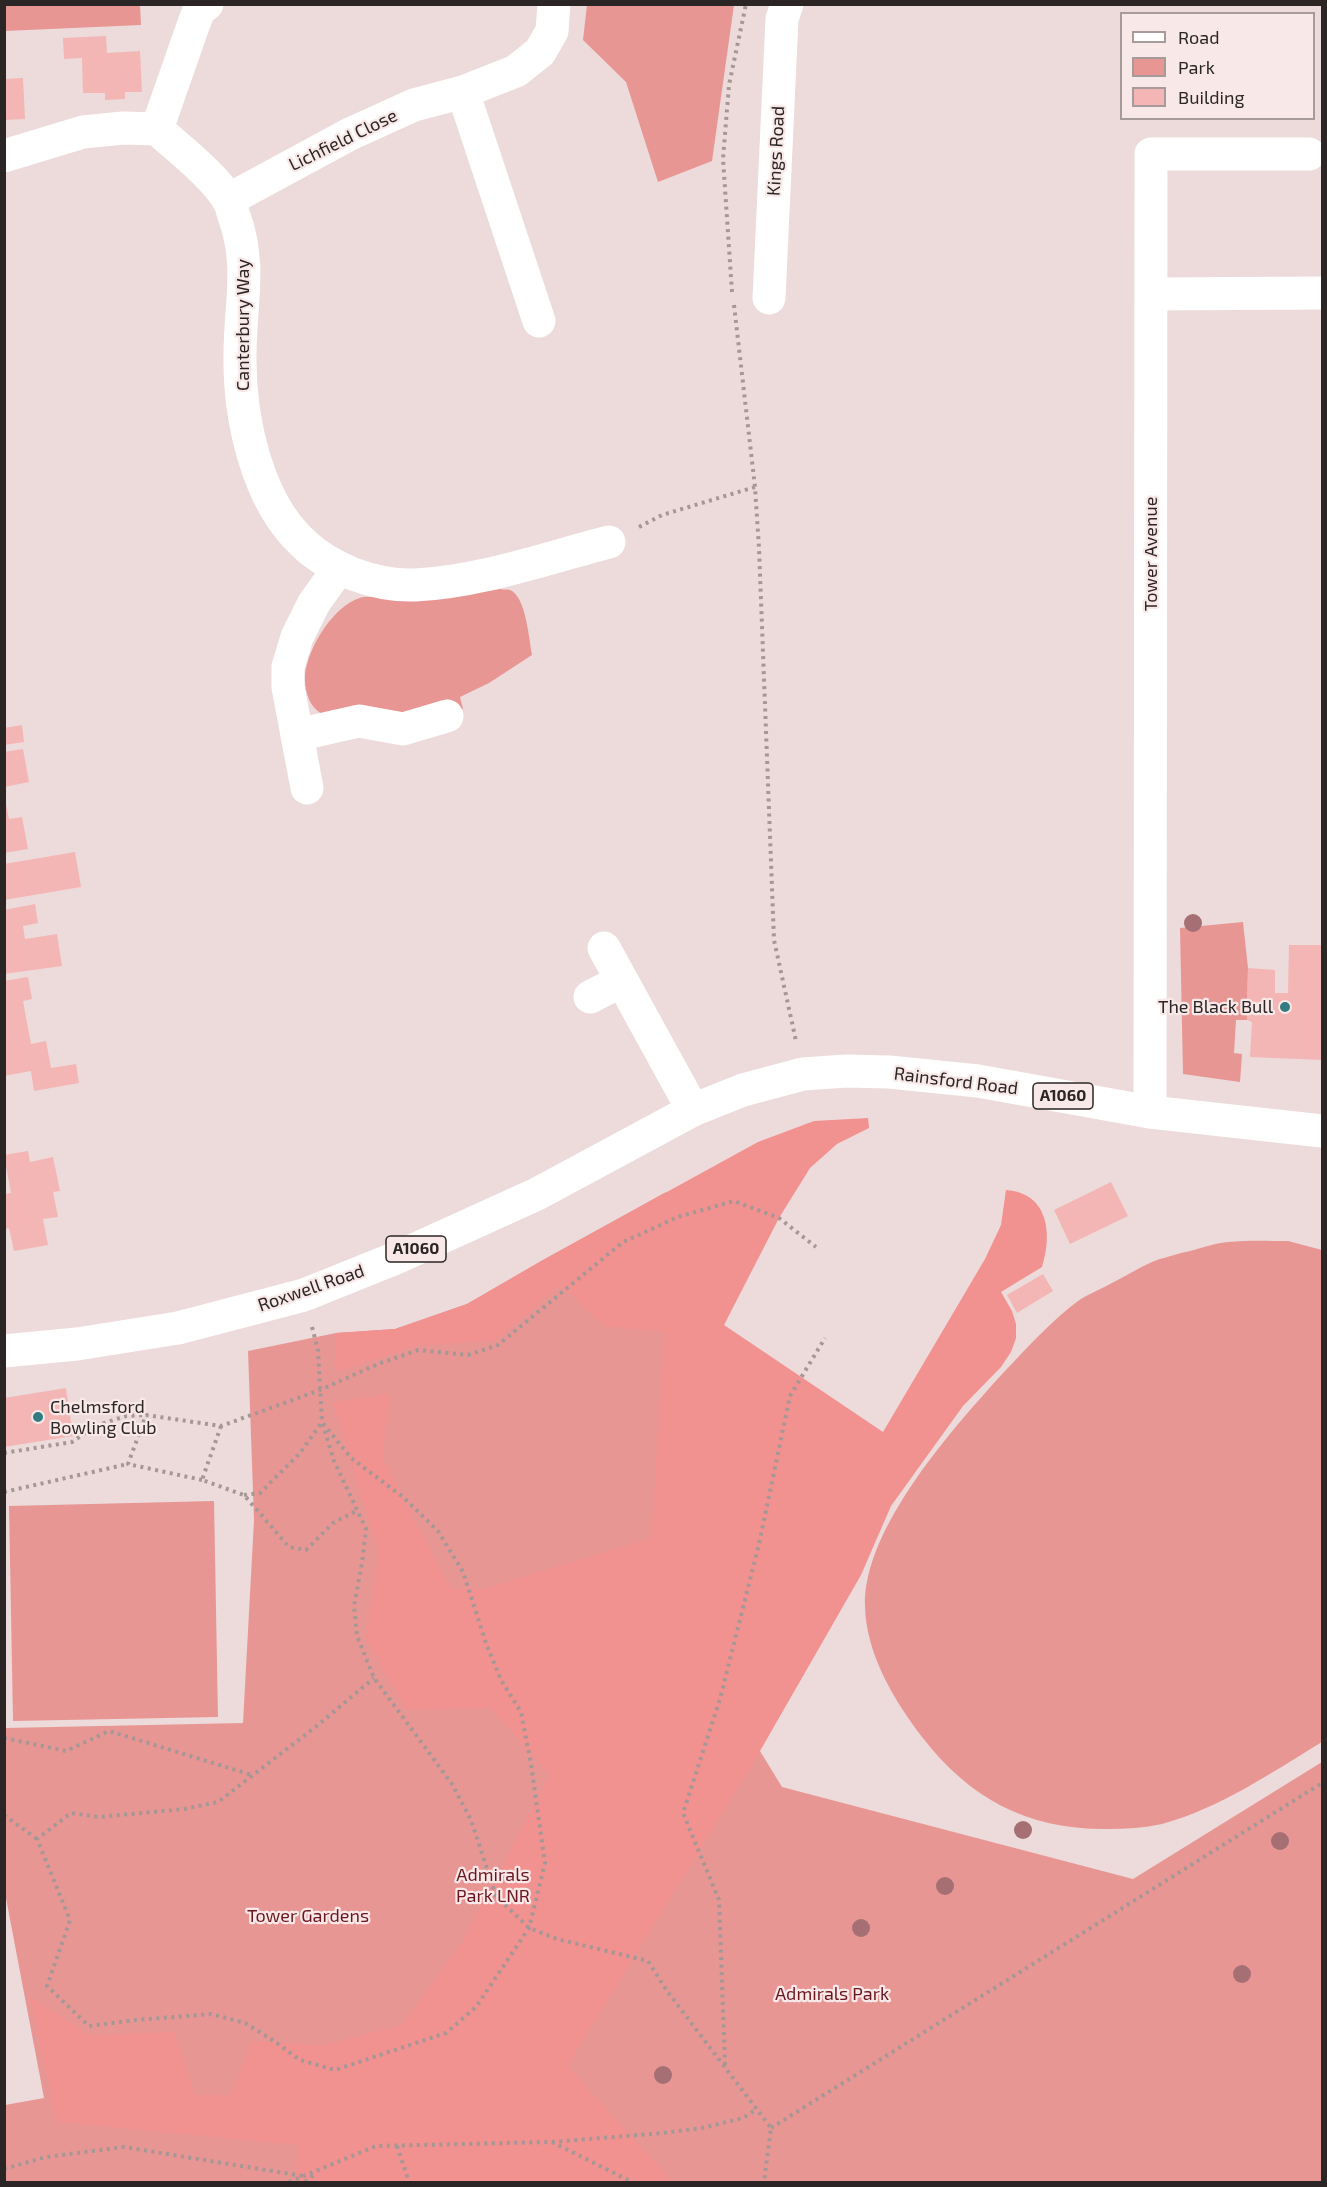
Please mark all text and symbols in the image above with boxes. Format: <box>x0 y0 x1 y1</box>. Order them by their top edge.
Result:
legend <box>1120 12 1315 120</box>
text: Road <box>1178 26 1219 48</box>
text: Park <box>1178 56 1215 78</box>
text: Building <box>1178 86 1245 108</box>
street label: Lichfield Close <box>285 104 401 176</box>
street label: Kings Road <box>763 105 789 197</box>
street label: Canterbury Way <box>232 259 254 391</box>
street label: Tower Avenue <box>1140 497 1162 611</box>
place label: The Black Bull <box>1158 996 1273 1018</box>
marker: The Black Bull <box>1278 1000 1292 1014</box>
street label: Rainsford Road <box>893 1063 1019 1099</box>
road number: A1060 <box>1033 1083 1093 1109</box>
road number: A1060 <box>386 1236 446 1262</box>
street label: Roxwell Road <box>255 1260 367 1316</box>
place label: Chelmsford Bowling Club <box>50 1396 157 1438</box>
marker: Chelmsford Bowling Club <box>31 1410 45 1424</box>
park label: Admirals Park LNR <box>456 1864 530 1906</box>
park label: Tower Gardens <box>247 1905 369 1927</box>
park label: Admirals Park <box>775 1983 889 2005</box>

